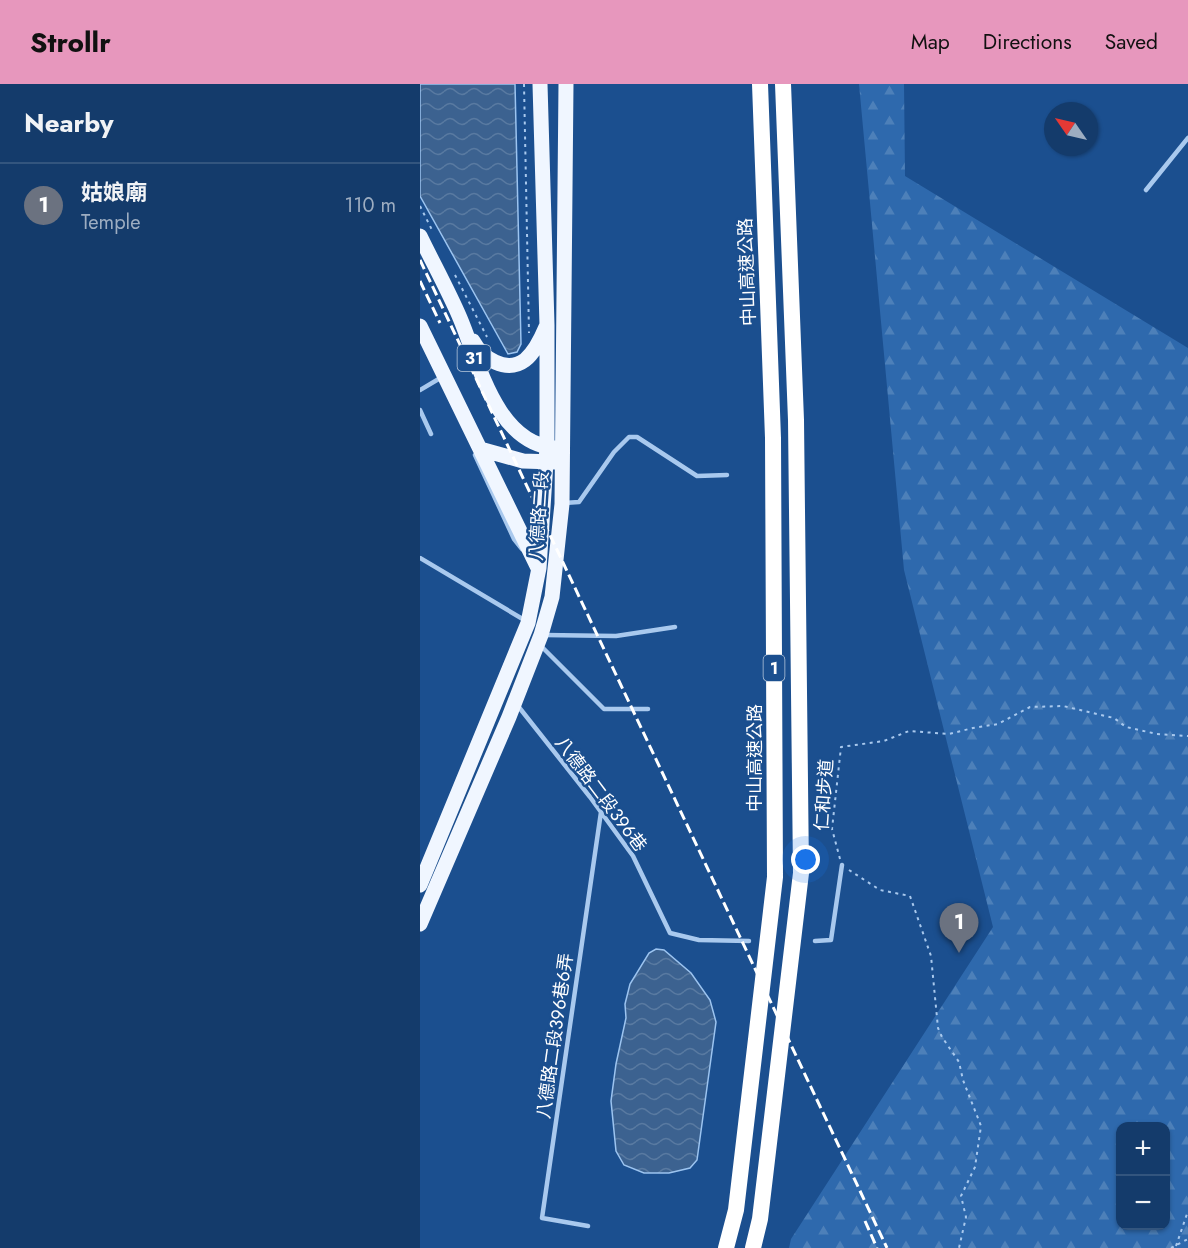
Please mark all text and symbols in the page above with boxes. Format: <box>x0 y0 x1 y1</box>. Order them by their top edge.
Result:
text: Strollr <box>30 22 111 63</box>
text: Map <box>911 27 950 57</box>
text: Directions <box>983 27 1072 57</box>
text: Saved <box>1105 27 1158 57</box>
north arrow <box>1044 102 1098 156</box>
text: Nearby <box>24 104 113 142</box>
text: 姑娘廟 <box>81 176 147 208</box>
text: 1 <box>38 191 49 220</box>
text: 110 m <box>344 191 396 220</box>
text: Temple <box>81 208 141 237</box>
street label: 中山高速公路 <box>732 218 762 326</box>
road number: 31 <box>458 345 490 371</box>
street label: 八德路二段 <box>523 470 555 562</box>
road number: 1 <box>764 655 784 681</box>
street label: 中山高速公路 <box>742 704 768 812</box>
street label: 八德路二段396巷 <box>549 731 653 857</box>
street label: 仁和步道 <box>809 758 839 832</box>
your location <box>791 845 820 874</box>
pin: 1 <box>940 904 978 953</box>
street label: 八德路二段396巷6弄 <box>531 952 579 1120</box>
map controls <box>1116 1122 1170 1230</box>
button: + <box>1116 1122 1170 1176</box>
button: − <box>1116 1176 1170 1230</box>

